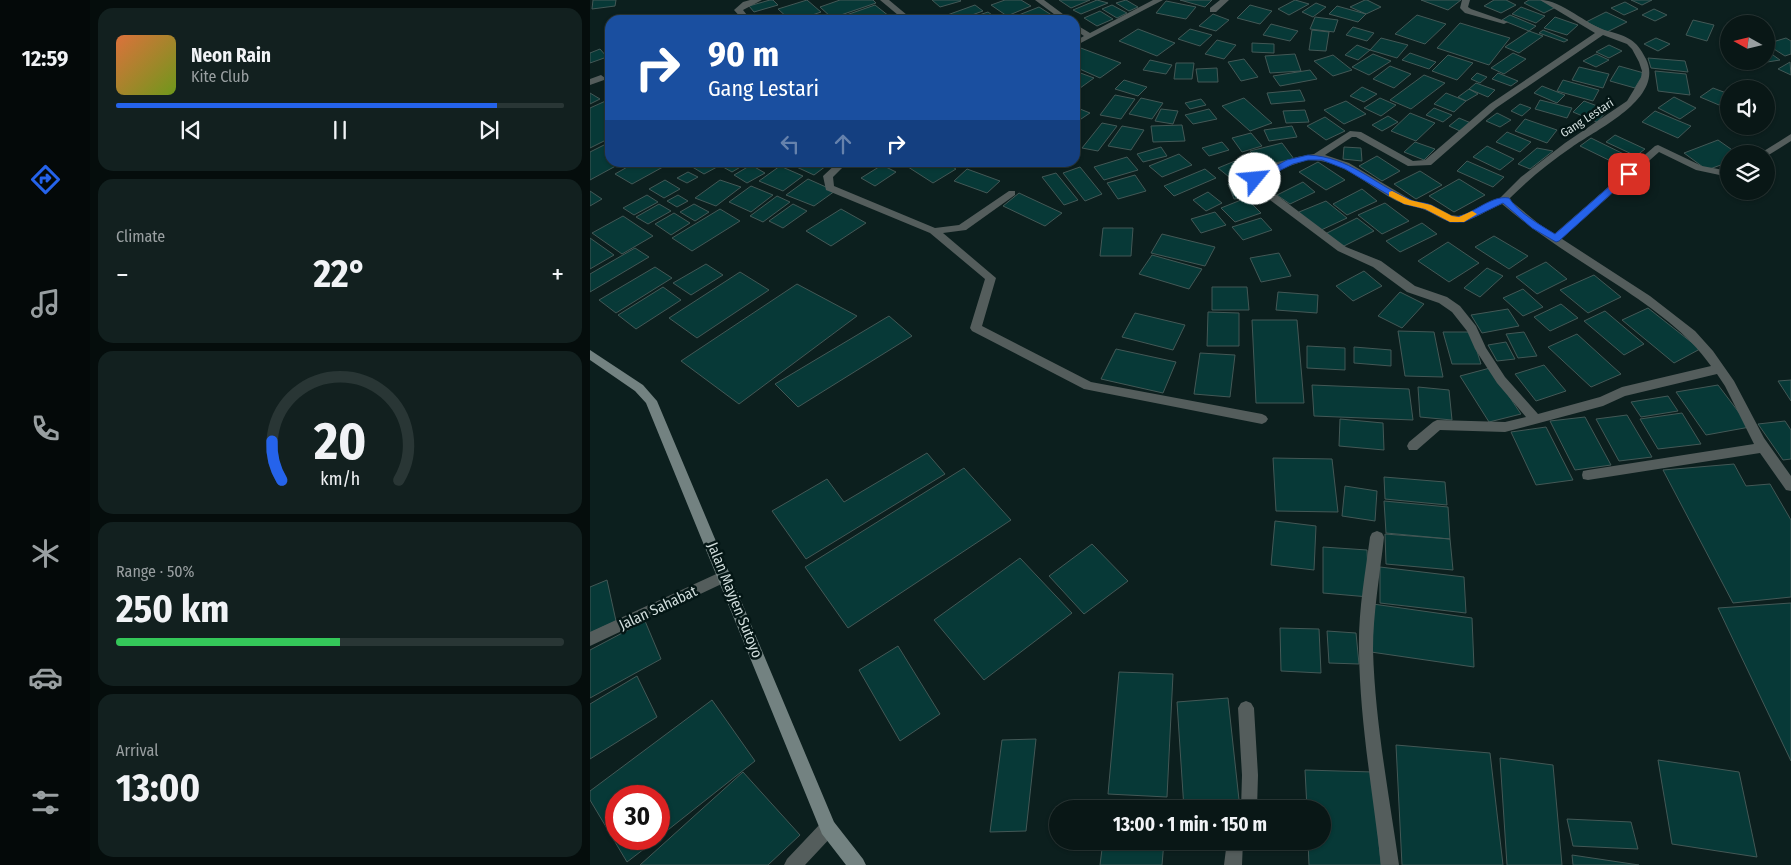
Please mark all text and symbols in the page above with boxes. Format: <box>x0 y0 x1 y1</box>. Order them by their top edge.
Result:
north arrow <box>1720 15 1775 70</box>
map controls <box>1720 15 1775 200</box>
text: 90 m <box>708 33 779 75</box>
icon: right <box>625 35 690 100</box>
text: Neon Rain <box>191 44 271 67</box>
text: 12:59 <box>22 45 68 72</box>
text: Kite Club <box>191 67 249 86</box>
text: Gang Lestari <box>708 75 819 102</box>
button: sound <box>1720 80 1775 135</box>
street label: Gang Lestari <box>1558 96 1616 140</box>
icon: previous <box>177 116 205 144</box>
icon: pause <box>326 116 354 144</box>
icon: next <box>475 116 503 144</box>
icon: left <box>776 130 804 158</box>
icon: ahead <box>829 130 857 158</box>
icon: right <box>882 130 910 158</box>
button: layers <box>1720 145 1775 200</box>
position arrow <box>1228 152 1280 204</box>
pin <box>1608 153 1650 195</box>
icon: arrive <box>1615 160 1643 188</box>
icon: directions <box>28 162 63 197</box>
text: Climate <box>116 227 165 246</box>
text: 22° <box>313 251 366 297</box>
text: − <box>116 258 129 291</box>
text: + <box>551 258 564 291</box>
icon: music <box>28 286 63 321</box>
text: 20 <box>313 410 366 473</box>
icon: phone <box>28 411 63 446</box>
text: km/h <box>320 468 360 490</box>
icon: climate <box>28 536 63 571</box>
street label: Jalan Mayjen Sutoyo <box>704 539 766 661</box>
text: Range · 50% <box>116 562 195 581</box>
street label: Jalan Sahabat <box>616 582 700 634</box>
text: 250 km <box>116 586 229 632</box>
icon: car <box>28 660 63 695</box>
text: Arrival <box>116 741 158 760</box>
text: 13:00 <box>116 765 200 811</box>
icon: filters <box>28 785 63 820</box>
speed limit sign: 30 <box>605 785 670 850</box>
text: 13:00 · 1 min · 150 m <box>1113 813 1267 836</box>

